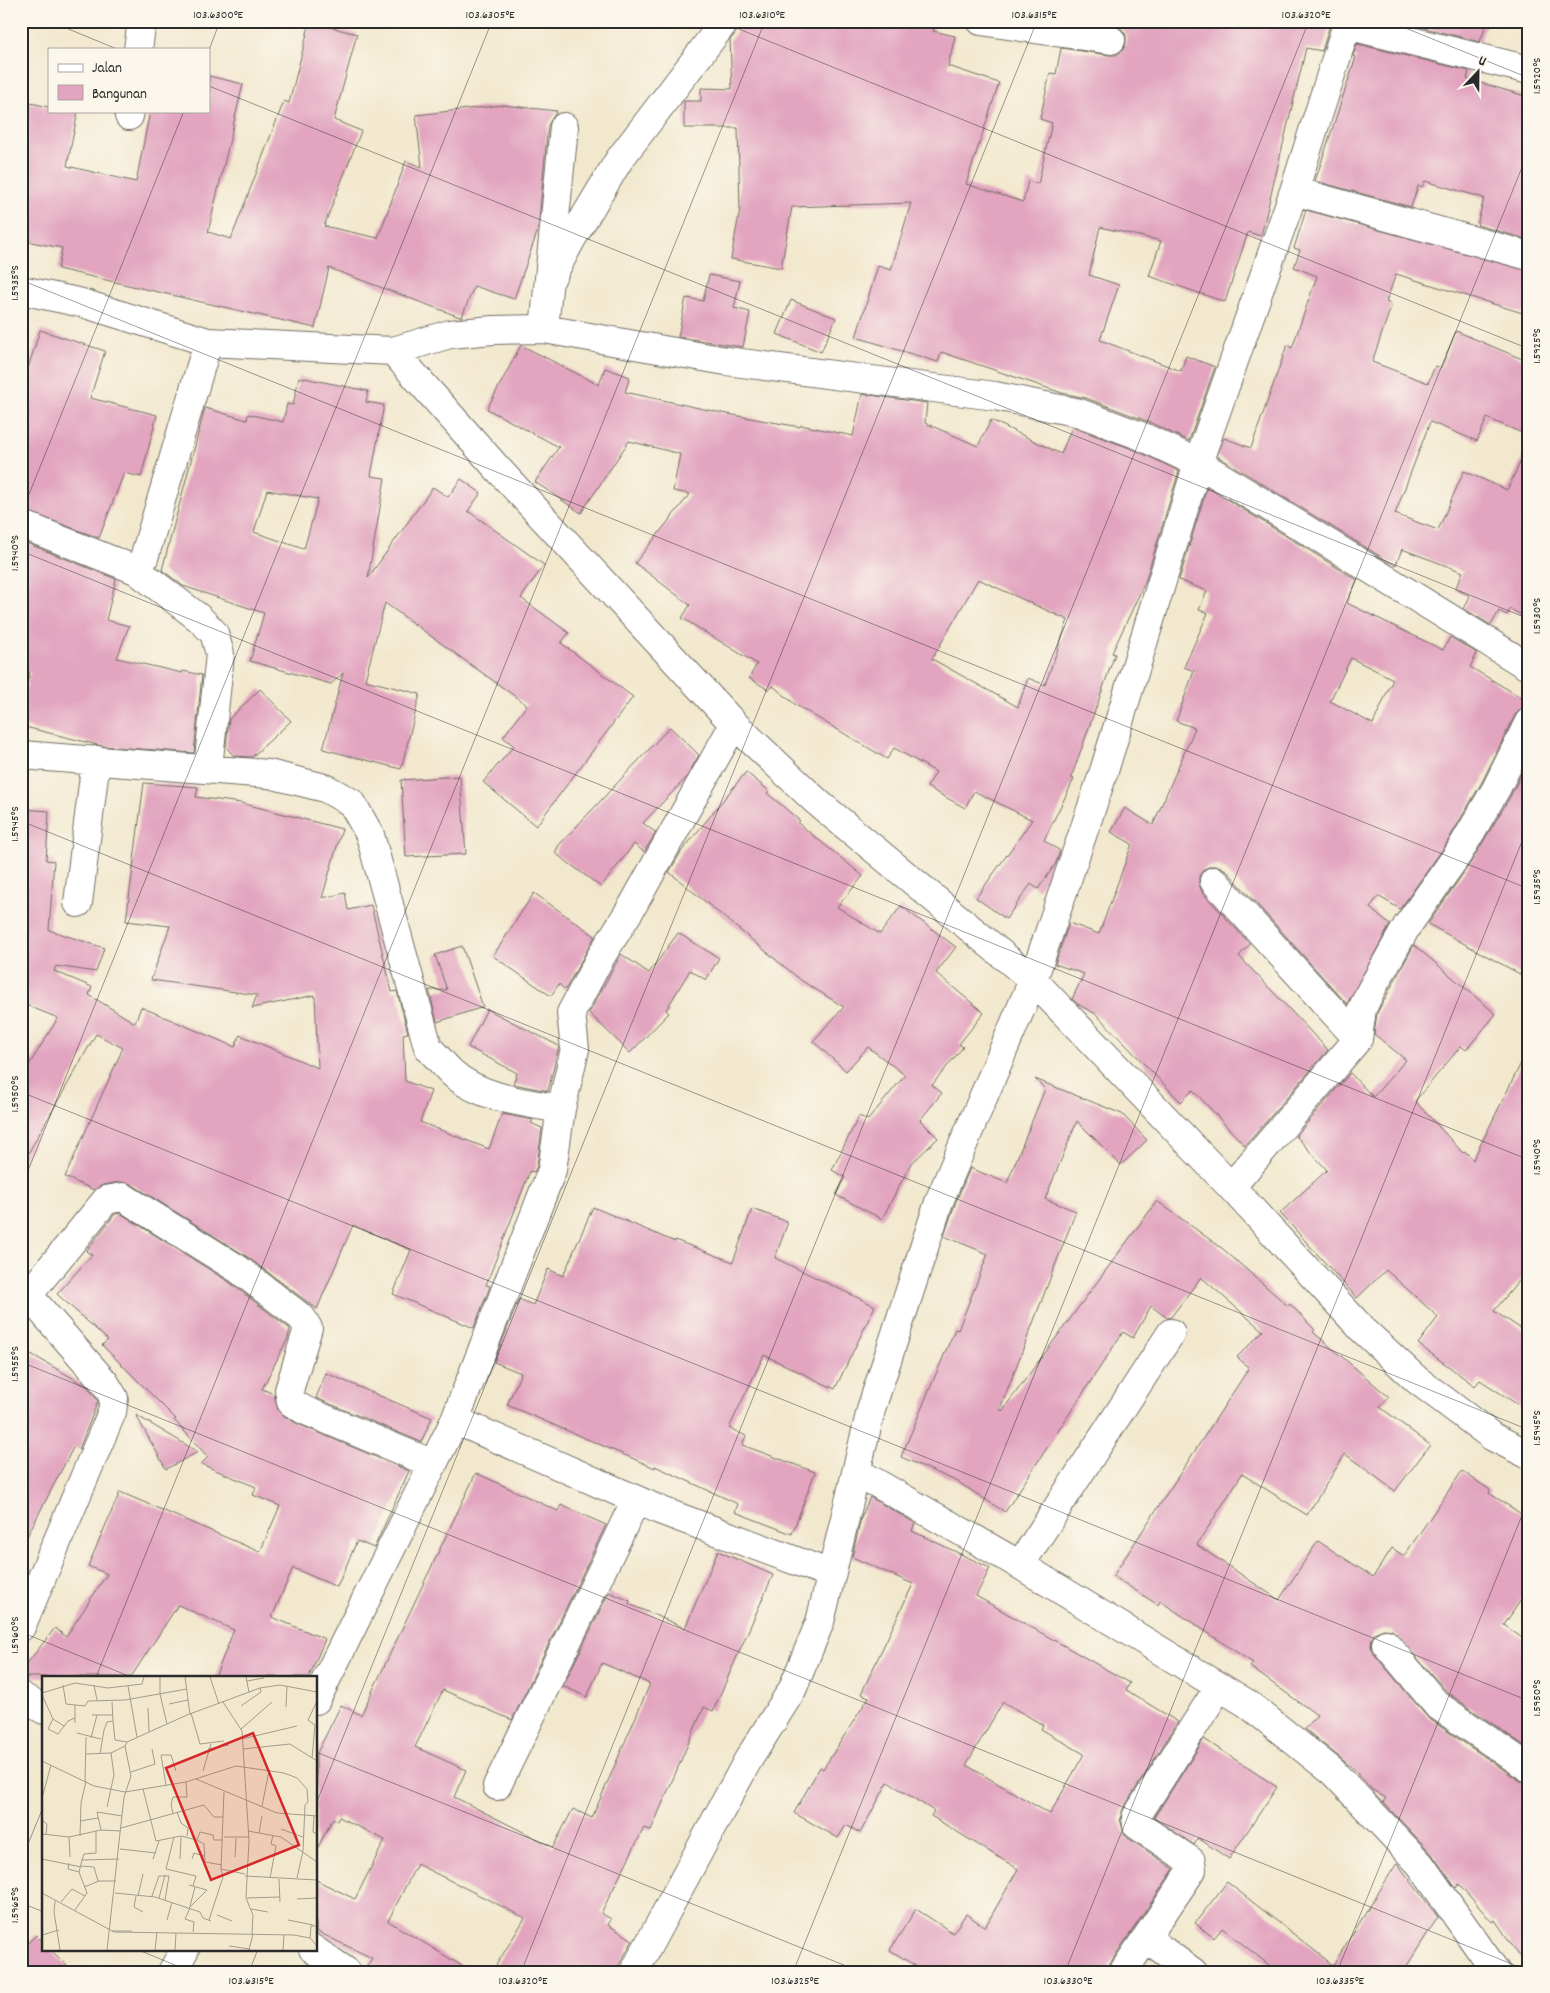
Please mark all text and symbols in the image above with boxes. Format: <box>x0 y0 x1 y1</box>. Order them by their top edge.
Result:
text: 103.6300°E <box>193 7 244 24</box>
text: 103.6305°E <box>465 7 515 24</box>
text: 103.6310°E <box>739 7 786 24</box>
text: 103.6315°E <box>1011 7 1057 24</box>
text: 103.6320°E <box>1282 7 1331 24</box>
legend <box>48 48 210 112</box>
north arrow <box>1452 48 1502 98</box>
text: U <box>1475 51 1489 72</box>
text: Jalan <box>92 58 122 80</box>
text: 1.5920°S <box>1529 58 1546 94</box>
text: Bangunan <box>92 84 147 106</box>
text: 1.5935°S <box>7 265 24 301</box>
text: 1.5925°S <box>1529 328 1546 364</box>
text: 1.5940°S <box>7 535 24 571</box>
text: 1.5930°S <box>1529 598 1546 634</box>
text: 1.5945°S <box>7 806 24 842</box>
text: 1.5935°S <box>1529 869 1546 905</box>
text: 1.5950°S <box>7 1076 24 1112</box>
text: 1.5940°S <box>1529 1139 1546 1175</box>
text: 1.5955°S <box>7 1346 24 1382</box>
text: 1.5945°S <box>1529 1410 1546 1446</box>
text: 1.5960°S <box>7 1616 24 1654</box>
inset map <box>42 1676 318 1950</box>
text: 1.5950°S <box>1529 1680 1546 1716</box>
text: 1.5965°S <box>7 1887 24 1923</box>
text: 103.6315°E <box>228 1973 274 1990</box>
text: 103.6320°E <box>499 1973 548 1990</box>
text: 103.6325°E <box>771 1973 819 1990</box>
text: 103.6330°E <box>1044 1973 1093 1990</box>
text: 103.6335°E <box>1316 1973 1364 1990</box>

